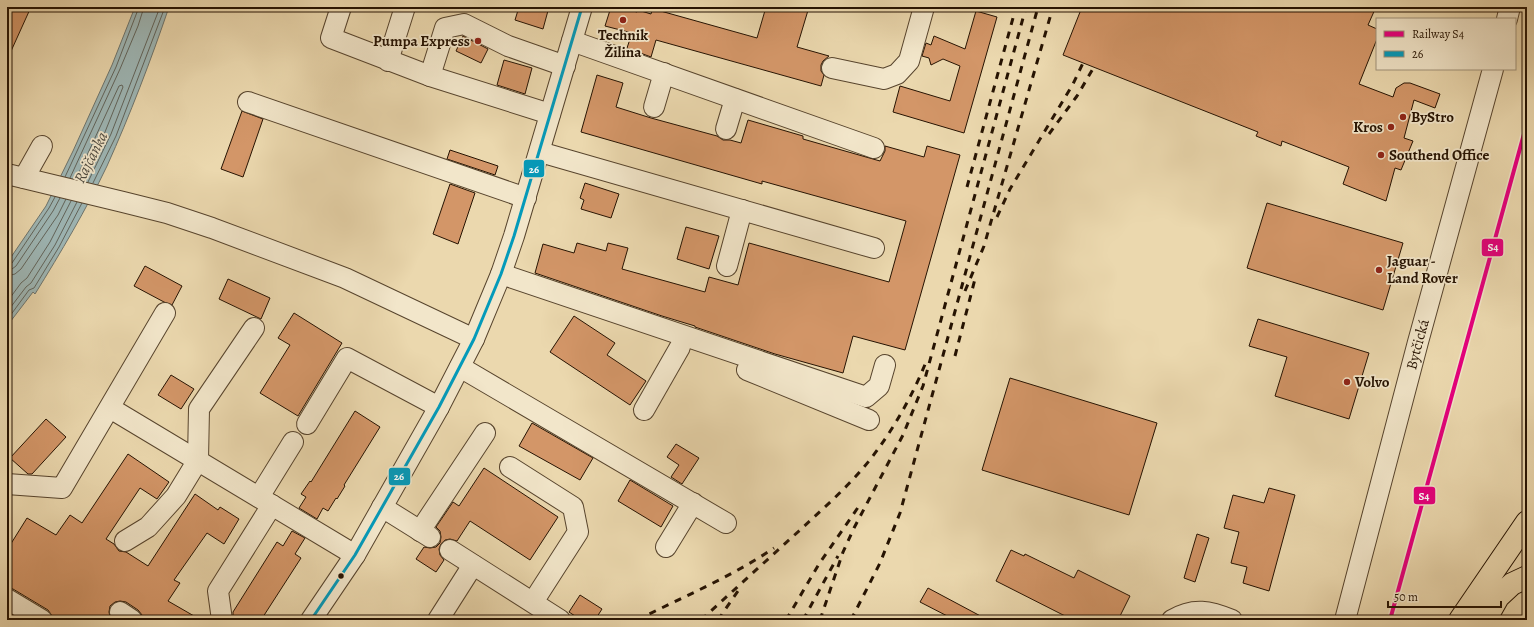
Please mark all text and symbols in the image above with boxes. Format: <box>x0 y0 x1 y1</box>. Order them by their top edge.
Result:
marker: Technik Žilina <box>618 15 628 25</box>
legend <box>1376 18 1516 70</box>
place label: Technik Žilina <box>598 25 648 62</box>
text: Railway S4 <box>1412 26 1465 42</box>
place label: Pumpa Express <box>373 31 470 51</box>
marker: Pumpa Express <box>473 36 483 46</box>
text: 26 <box>1412 46 1424 62</box>
place label: ByStro <box>1411 107 1454 127</box>
marker: ByStro <box>1398 112 1408 122</box>
place label: Kros <box>1353 117 1383 137</box>
marker: Kros <box>1386 122 1396 132</box>
water label: Rajčanka <box>69 127 113 187</box>
place label: Southend Office <box>1389 145 1489 165</box>
marker: Southend Office <box>1376 150 1386 160</box>
line badge: 26 <box>523 159 545 178</box>
text: 26 <box>529 162 539 177</box>
line badge: S4 <box>1481 238 1504 257</box>
text: S4 <box>1487 240 1499 255</box>
place label: Jaguar - Land Rover <box>1387 251 1458 288</box>
marker: Jaguar - Land Rover <box>1374 265 1384 275</box>
street label: Bytčická <box>1401 317 1434 372</box>
place label: Volvo <box>1354 372 1390 392</box>
marker: Volvo <box>1342 377 1352 387</box>
line badge: 26 <box>388 467 411 486</box>
text: 26 <box>394 469 404 484</box>
line badge: S4 <box>1413 486 1436 505</box>
text: S4 <box>1418 489 1430 504</box>
unlabelled marker <box>336 571 346 581</box>
scale bar <box>1388 583 1501 609</box>
text: 50 m <box>1394 589 1418 605</box>

